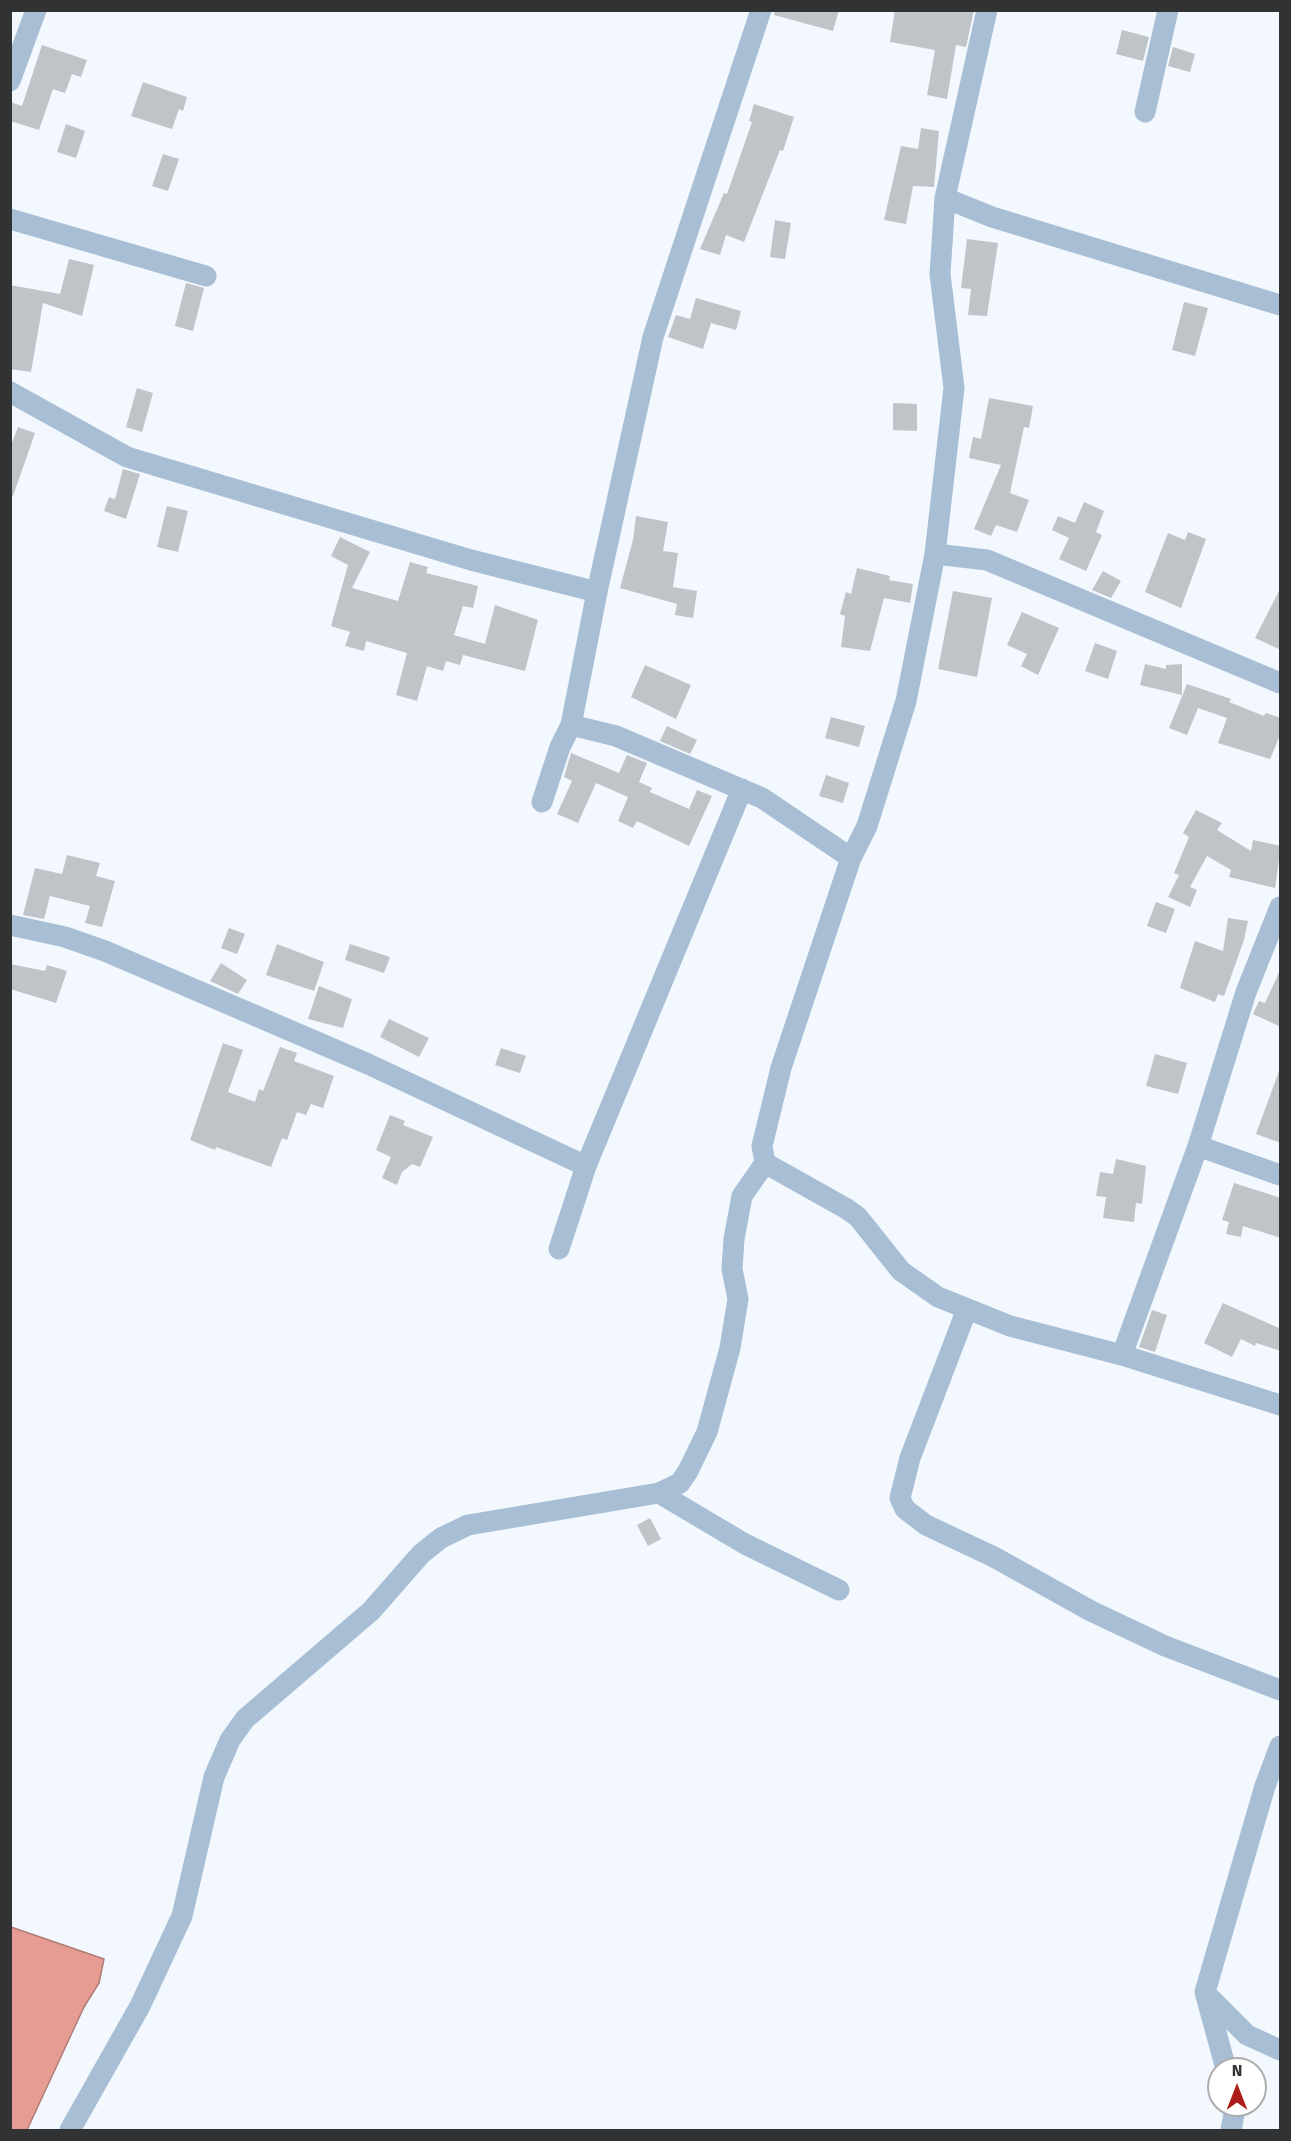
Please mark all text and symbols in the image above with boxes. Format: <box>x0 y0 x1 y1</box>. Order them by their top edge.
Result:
north arrow <box>1207 2057 1267 2117</box>
text: N <box>1232 2061 1242 2080</box>

